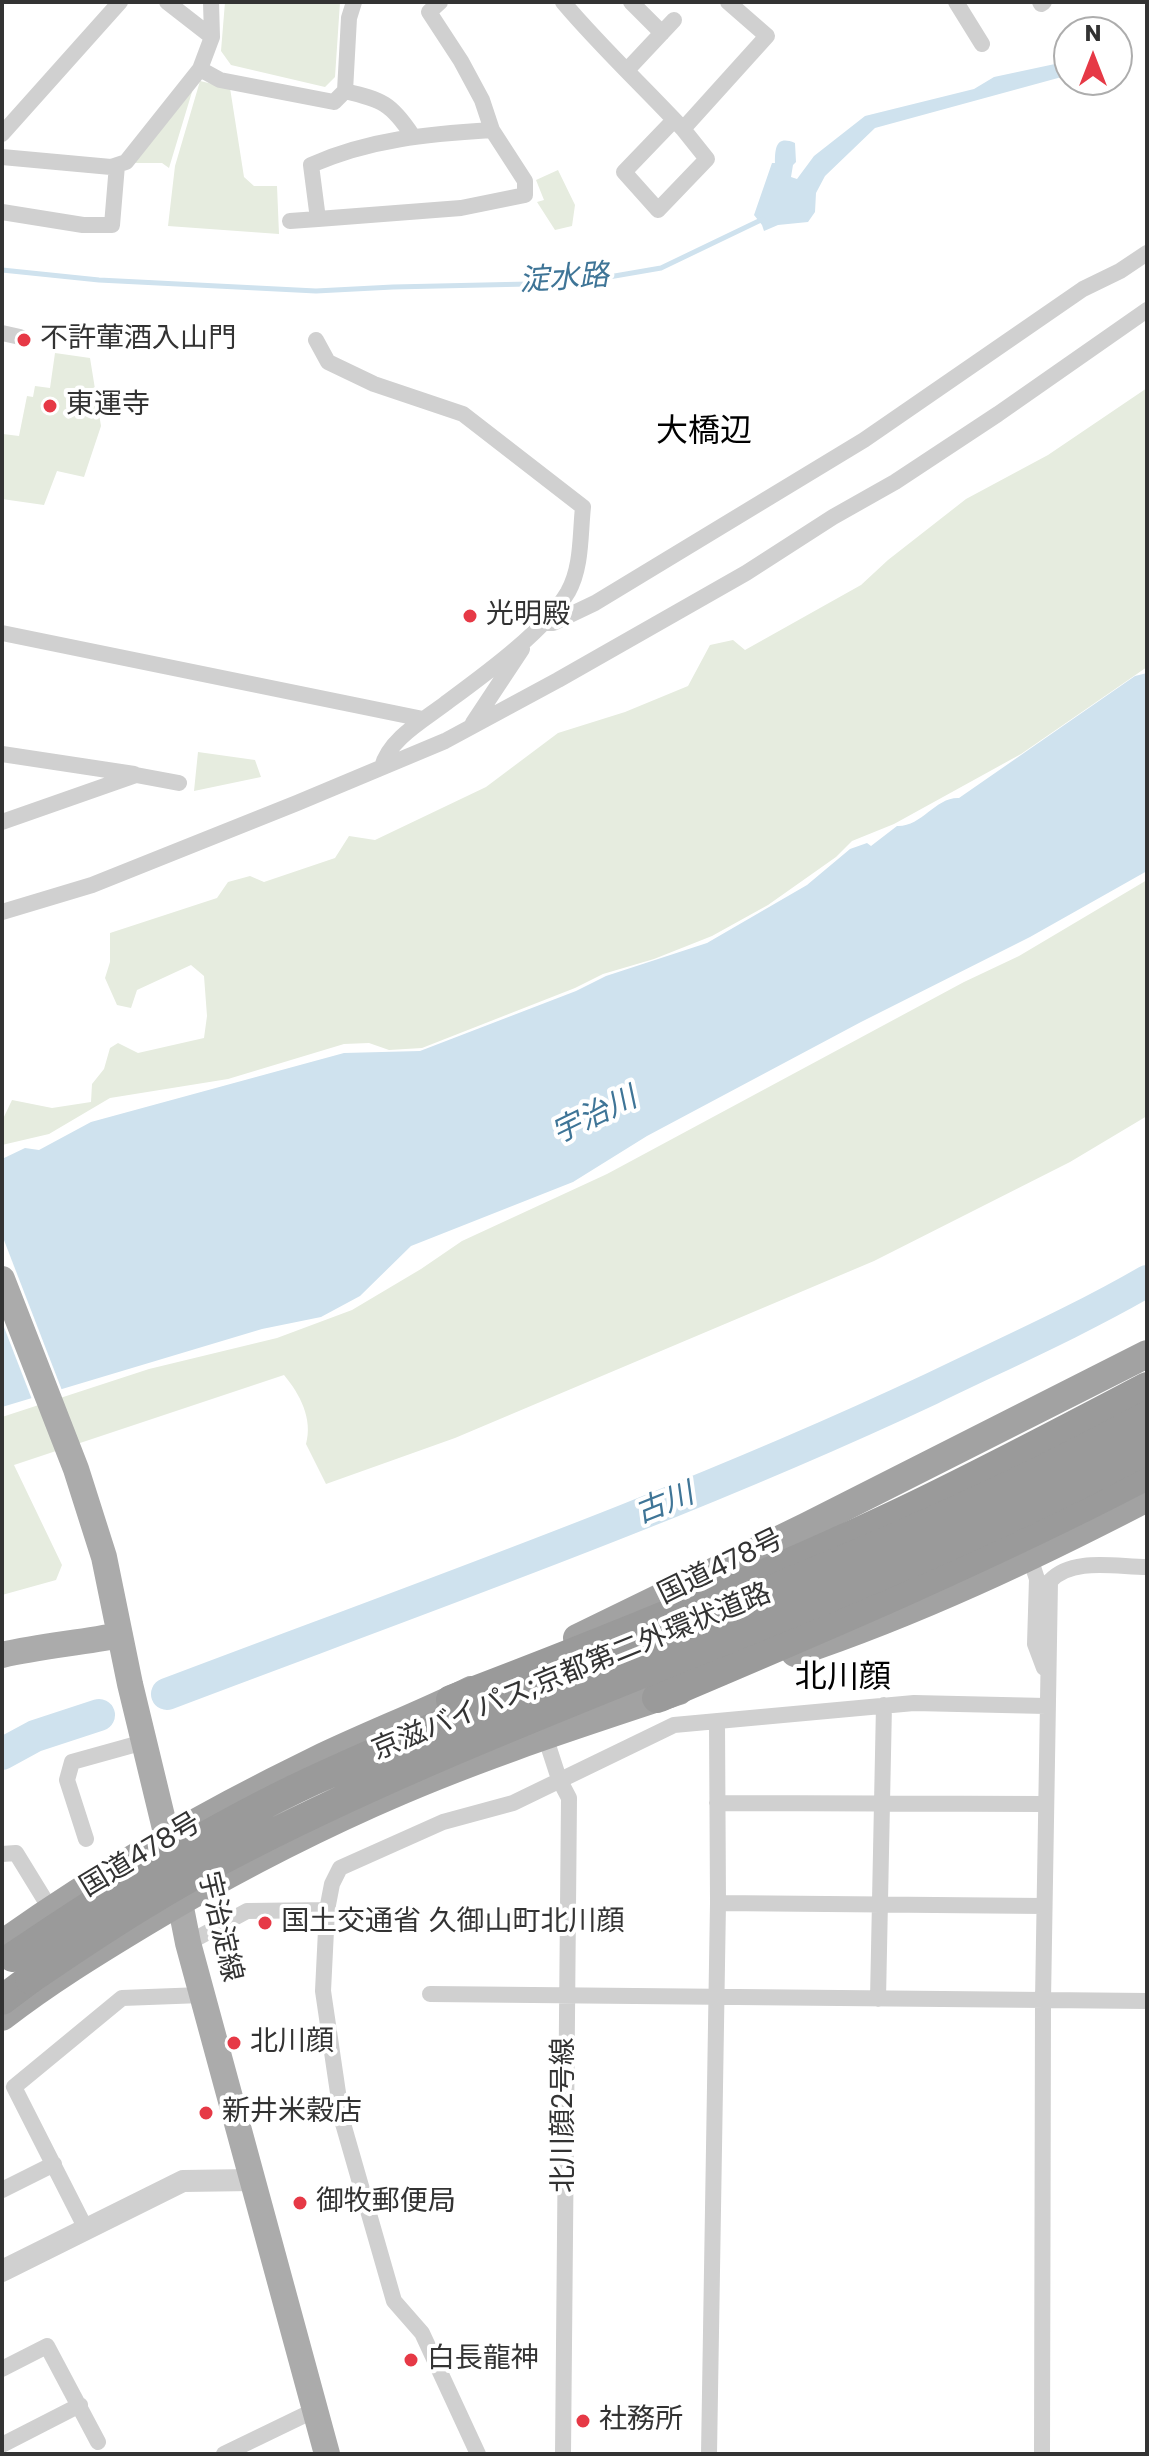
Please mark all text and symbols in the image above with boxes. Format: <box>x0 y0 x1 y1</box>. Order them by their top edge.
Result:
north arrow <box>1053 16 1133 96</box>
text: N <box>1085 18 1101 49</box>
water label: 淀水路 <box>518 259 610 301</box>
place label: 不許葷酒入山門 <box>40 323 236 357</box>
marker: 不許葷酒入山門 <box>15 331 33 349</box>
place label: 東運寺 <box>66 389 150 423</box>
marker: 東運寺 <box>41 397 59 415</box>
district label: 大橋辺 <box>656 414 752 452</box>
place label: 光明殿 <box>486 599 570 633</box>
marker: 光明殿 <box>461 607 479 625</box>
water label: 宇治川 <box>547 1081 643 1153</box>
water label: 古川 <box>630 1477 700 1533</box>
street label: 国道478号 <box>653 1523 789 1613</box>
street label: 京滋バイパス;京都第二外環状道路 <box>368 1577 776 1769</box>
district label: 北川顔 <box>795 1660 891 1698</box>
street label: 国道478号 <box>75 1807 207 1905</box>
street label: 宇治淀線 <box>190 1869 248 1985</box>
place label: 国土交通省 久御山町北川顔 <box>281 1906 624 1940</box>
marker: 国土交通省 久御山町北川顔 <box>256 1914 274 1932</box>
place label: 北川顔 <box>250 2026 334 2060</box>
marker: 北川顔 <box>225 2034 243 2052</box>
street label: 北川顔2号線 <box>548 2037 582 2193</box>
place label: 新井米穀店 <box>222 2096 362 2130</box>
marker: 新井米穀店 <box>197 2104 215 2122</box>
place label: 御牧郵便局 <box>316 2186 456 2220</box>
marker: 御牧郵便局 <box>291 2194 309 2212</box>
place label: 白長龍神 <box>427 2343 539 2377</box>
marker: 白長龍神 <box>402 2351 420 2369</box>
place label: 社務所 <box>599 2404 683 2438</box>
marker: 社務所 <box>574 2412 592 2430</box>

